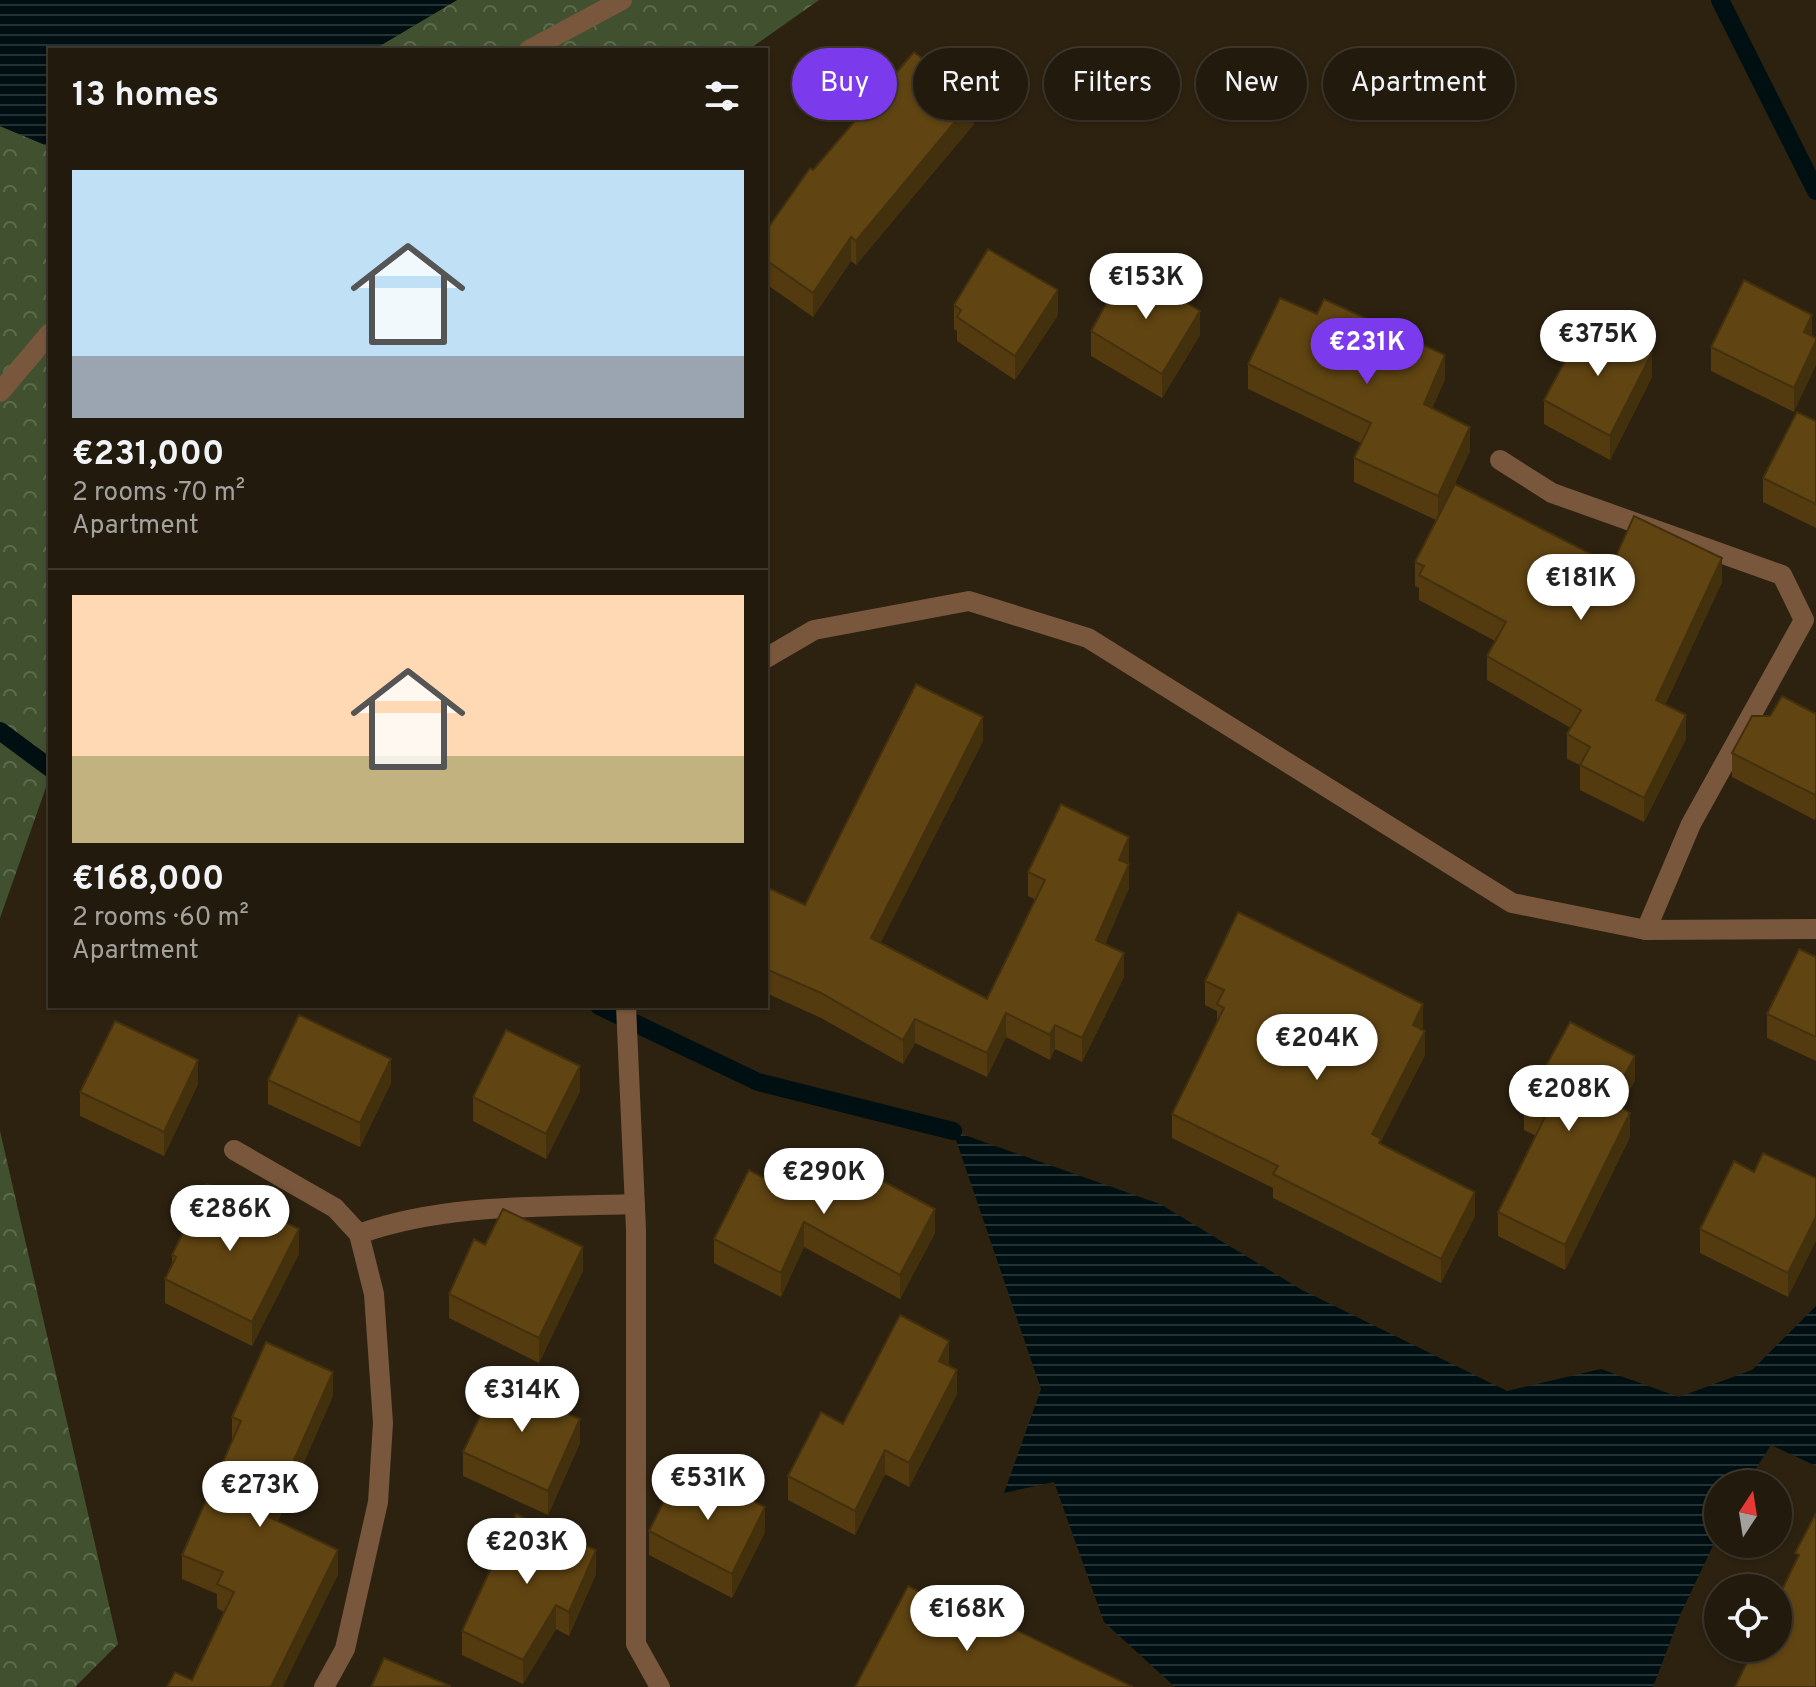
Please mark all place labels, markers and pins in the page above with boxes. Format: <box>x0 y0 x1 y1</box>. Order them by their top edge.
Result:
pin: €153K <box>1090 253 1202 321</box>
pin: €375K <box>1542 310 1654 378</box>
pin: €231K <box>1311 318 1423 386</box>
pin: €181K <box>1525 554 1637 622</box>
pin: €204K <box>1261 1014 1373 1082</box>
pin: €208K <box>1513 1065 1625 1133</box>
pin: €290K <box>768 1148 880 1216</box>
pin: €286K <box>174 1185 286 1253</box>
pin: €314K <box>466 1366 578 1434</box>
pin: €531K <box>652 1454 764 1522</box>
pin: €273K <box>204 1461 316 1529</box>
pin: €203K <box>471 1518 583 1586</box>
pin: €168K <box>911 1585 1023 1653</box>

